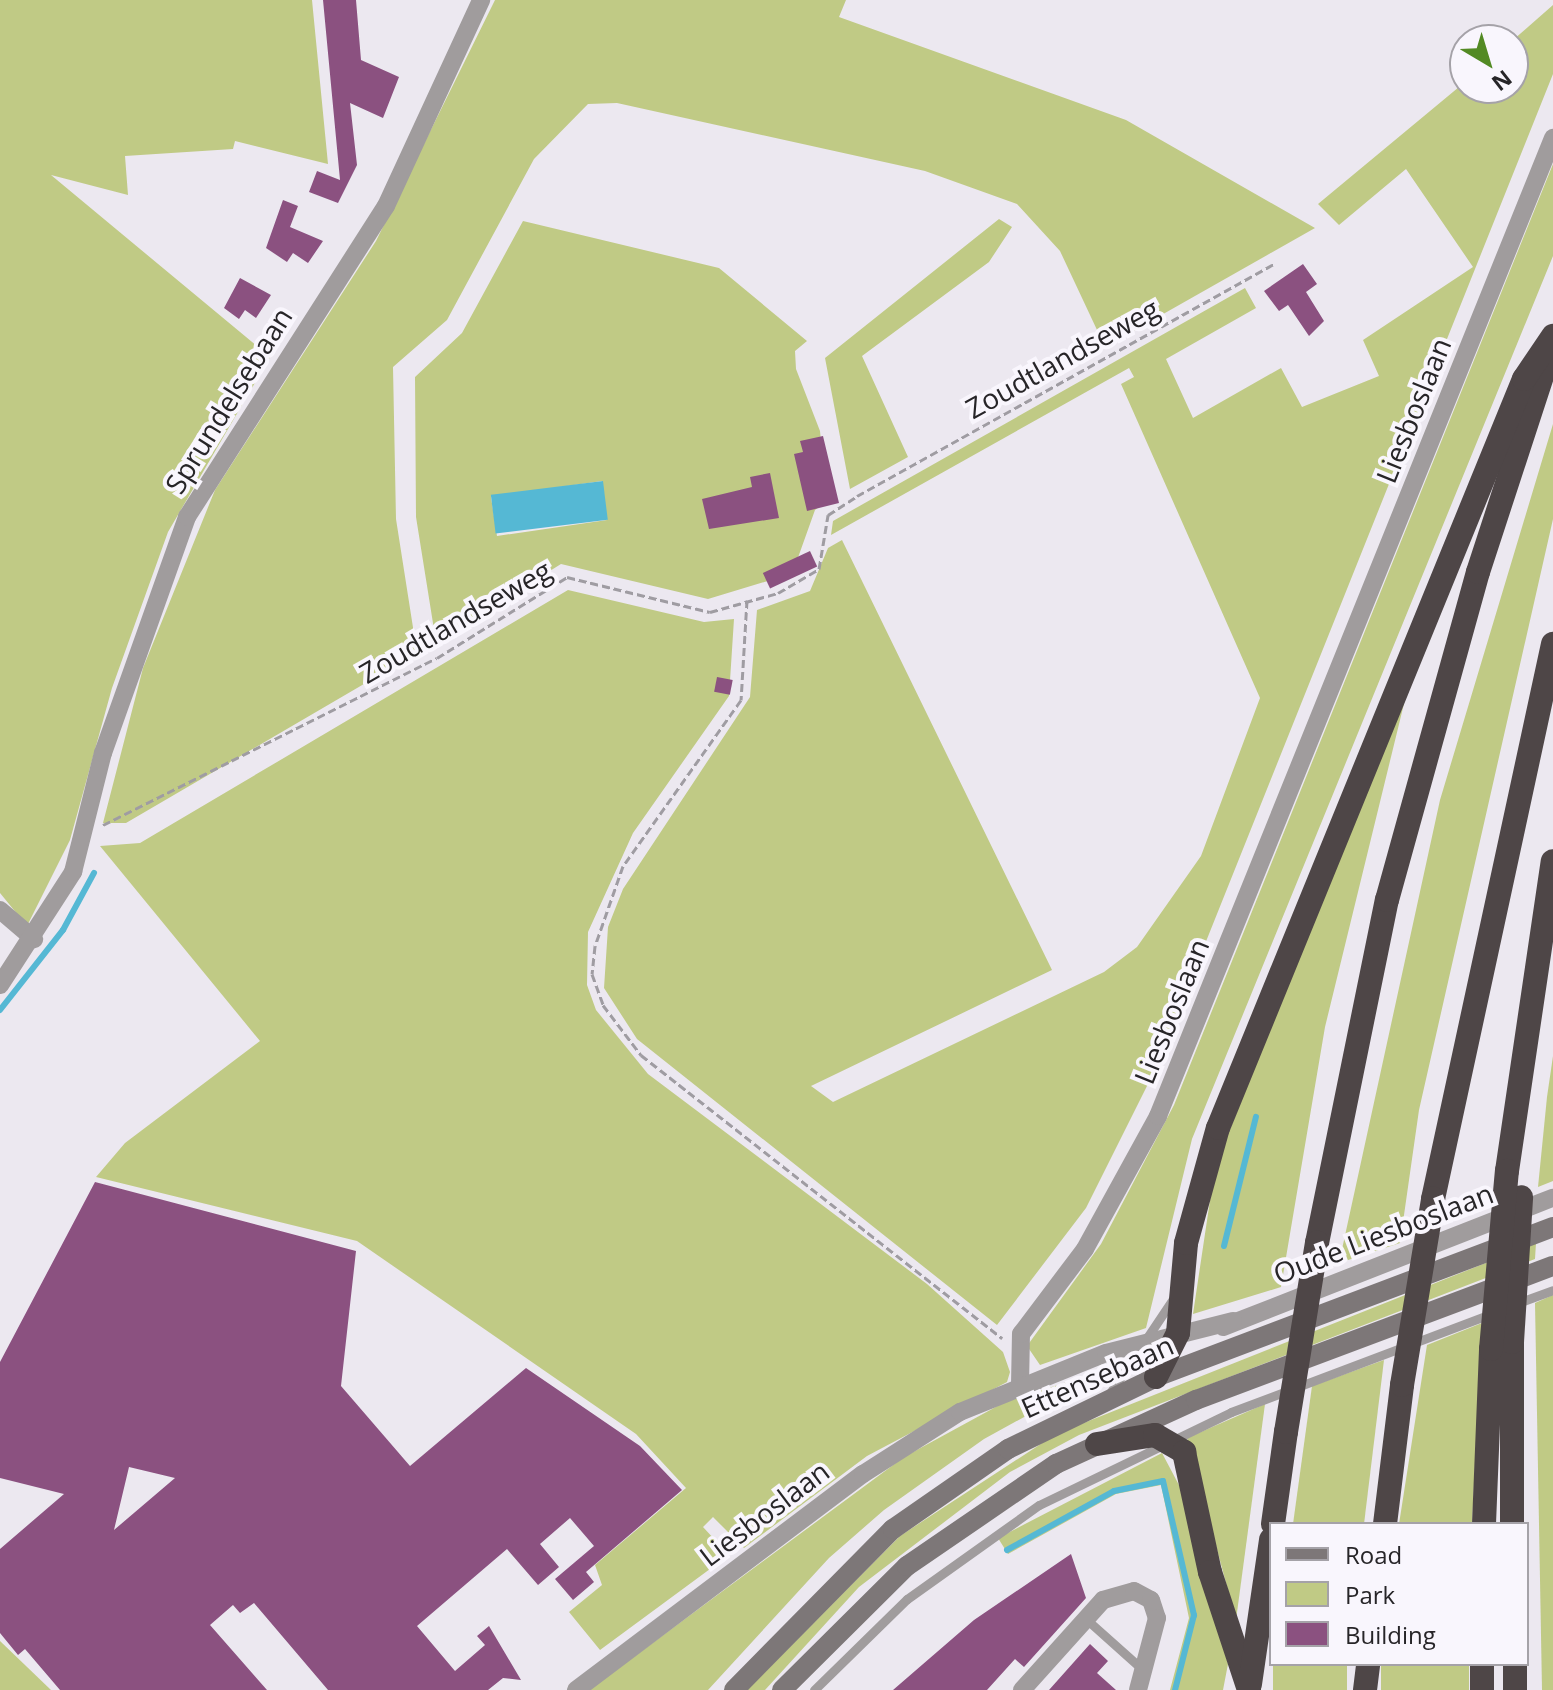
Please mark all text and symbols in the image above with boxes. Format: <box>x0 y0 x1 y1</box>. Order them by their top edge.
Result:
north arrow <box>1449 24 1529 104</box>
text: N <box>1486 64 1519 99</box>
street label: Zoudtlandseweg <box>959 291 1165 425</box>
street label: Sprundelsebaan <box>157 301 299 499</box>
street label: Liesboslaan <box>1369 333 1457 487</box>
street label: Zoudtlandseweg <box>353 553 557 689</box>
street label: Liesboslaan <box>1127 934 1215 1088</box>
street label: Oude Liesboslaan <box>1268 1176 1498 1290</box>
street label: Ettensebaan <box>1016 1328 1178 1424</box>
street label: Liesboslaan <box>693 1453 835 1573</box>
legend <box>1269 1522 1529 1666</box>
text: Road <box>1345 1538 1402 1571</box>
text: Park <box>1345 1578 1395 1611</box>
text: Building <box>1345 1618 1436 1651</box>

